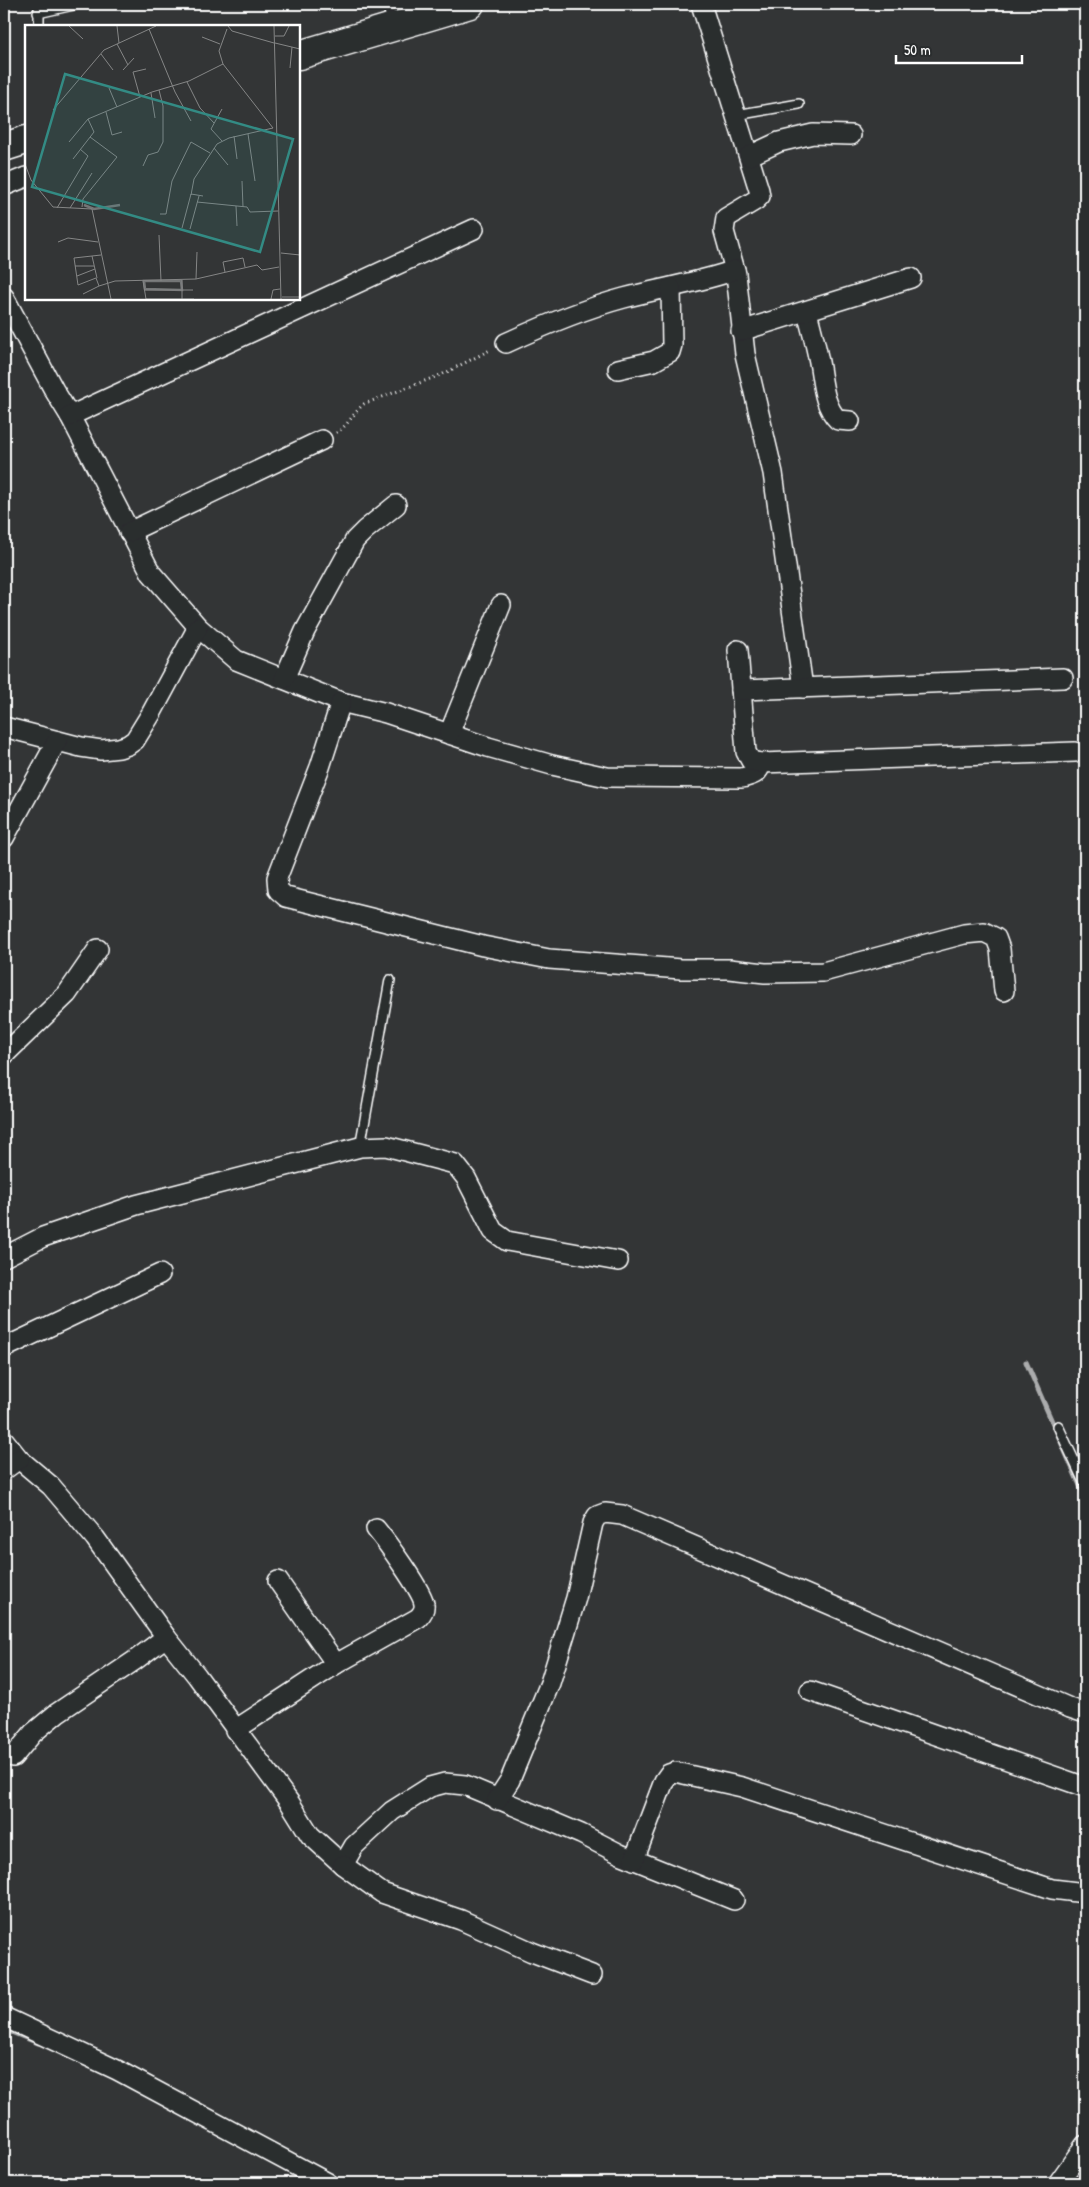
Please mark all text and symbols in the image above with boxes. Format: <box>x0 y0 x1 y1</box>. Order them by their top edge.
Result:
inset map <box>25 25 300 300</box>
scale bar <box>896 32 1023 64</box>
text: 50 m <box>904 39 931 60</box>

